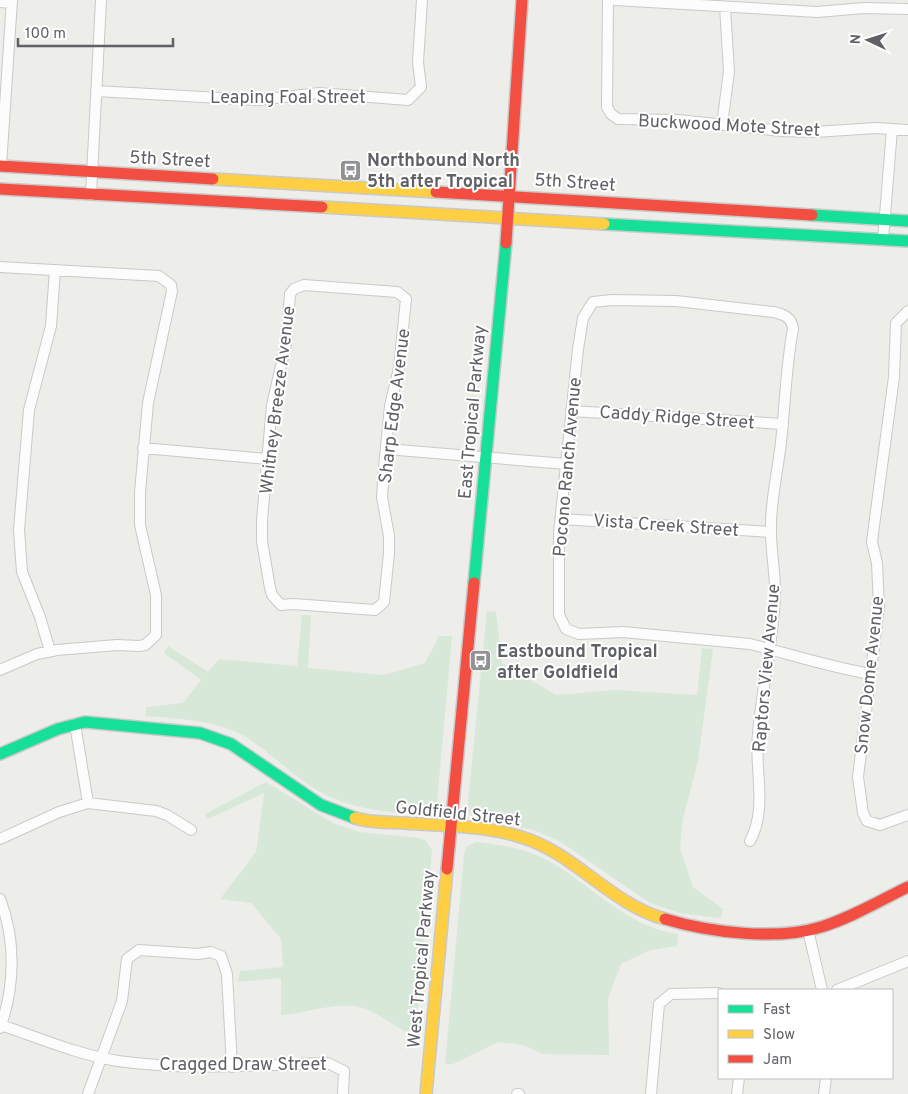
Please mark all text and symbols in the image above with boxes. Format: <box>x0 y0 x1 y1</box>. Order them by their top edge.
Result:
scale bar <box>18 15 172 47</box>
north arrow <box>843 15 893 65</box>
text: 100 m <box>25 25 66 44</box>
text: N <box>848 34 865 45</box>
street label: Leaping Foal Street <box>210 87 366 110</box>
street label: Buckwood Mote Street <box>637 110 821 143</box>
street label: 5th Street <box>129 147 211 174</box>
place label: Northbound North 5th after Tropical <box>367 150 520 194</box>
bus stop icon: Northbound North 5th after Tropical <box>339 158 363 182</box>
street label: 5th Street <box>533 169 616 198</box>
street label: Whitney Breeze Avenue <box>256 305 301 496</box>
street label: East Tropical Parkway <box>454 324 493 500</box>
street label: Sharp Edge Avenue <box>375 328 416 485</box>
street label: Pocono Ranch Avenue <box>549 376 588 558</box>
street label: Caddy Ridge Street <box>599 402 755 435</box>
street label: Vista Creek Street <box>592 510 740 543</box>
street label: Raptors View Avenue <box>749 583 786 753</box>
street label: Snow Dome Avenue <box>851 595 890 755</box>
place label: Eastbound Tropical after Goldfield <box>497 641 658 685</box>
bus stop icon: Eastbound Tropical after Goldfield <box>469 649 493 673</box>
street label: Goldfield Street <box>394 796 522 833</box>
street label: West Tropical Parkway <box>403 869 442 1049</box>
legend <box>718 989 893 1079</box>
text: Fast <box>763 1001 791 1020</box>
text: Slow <box>763 1026 795 1045</box>
text: Jam <box>763 1051 792 1070</box>
street label: Cragged Draw Street <box>159 1054 327 1077</box>

